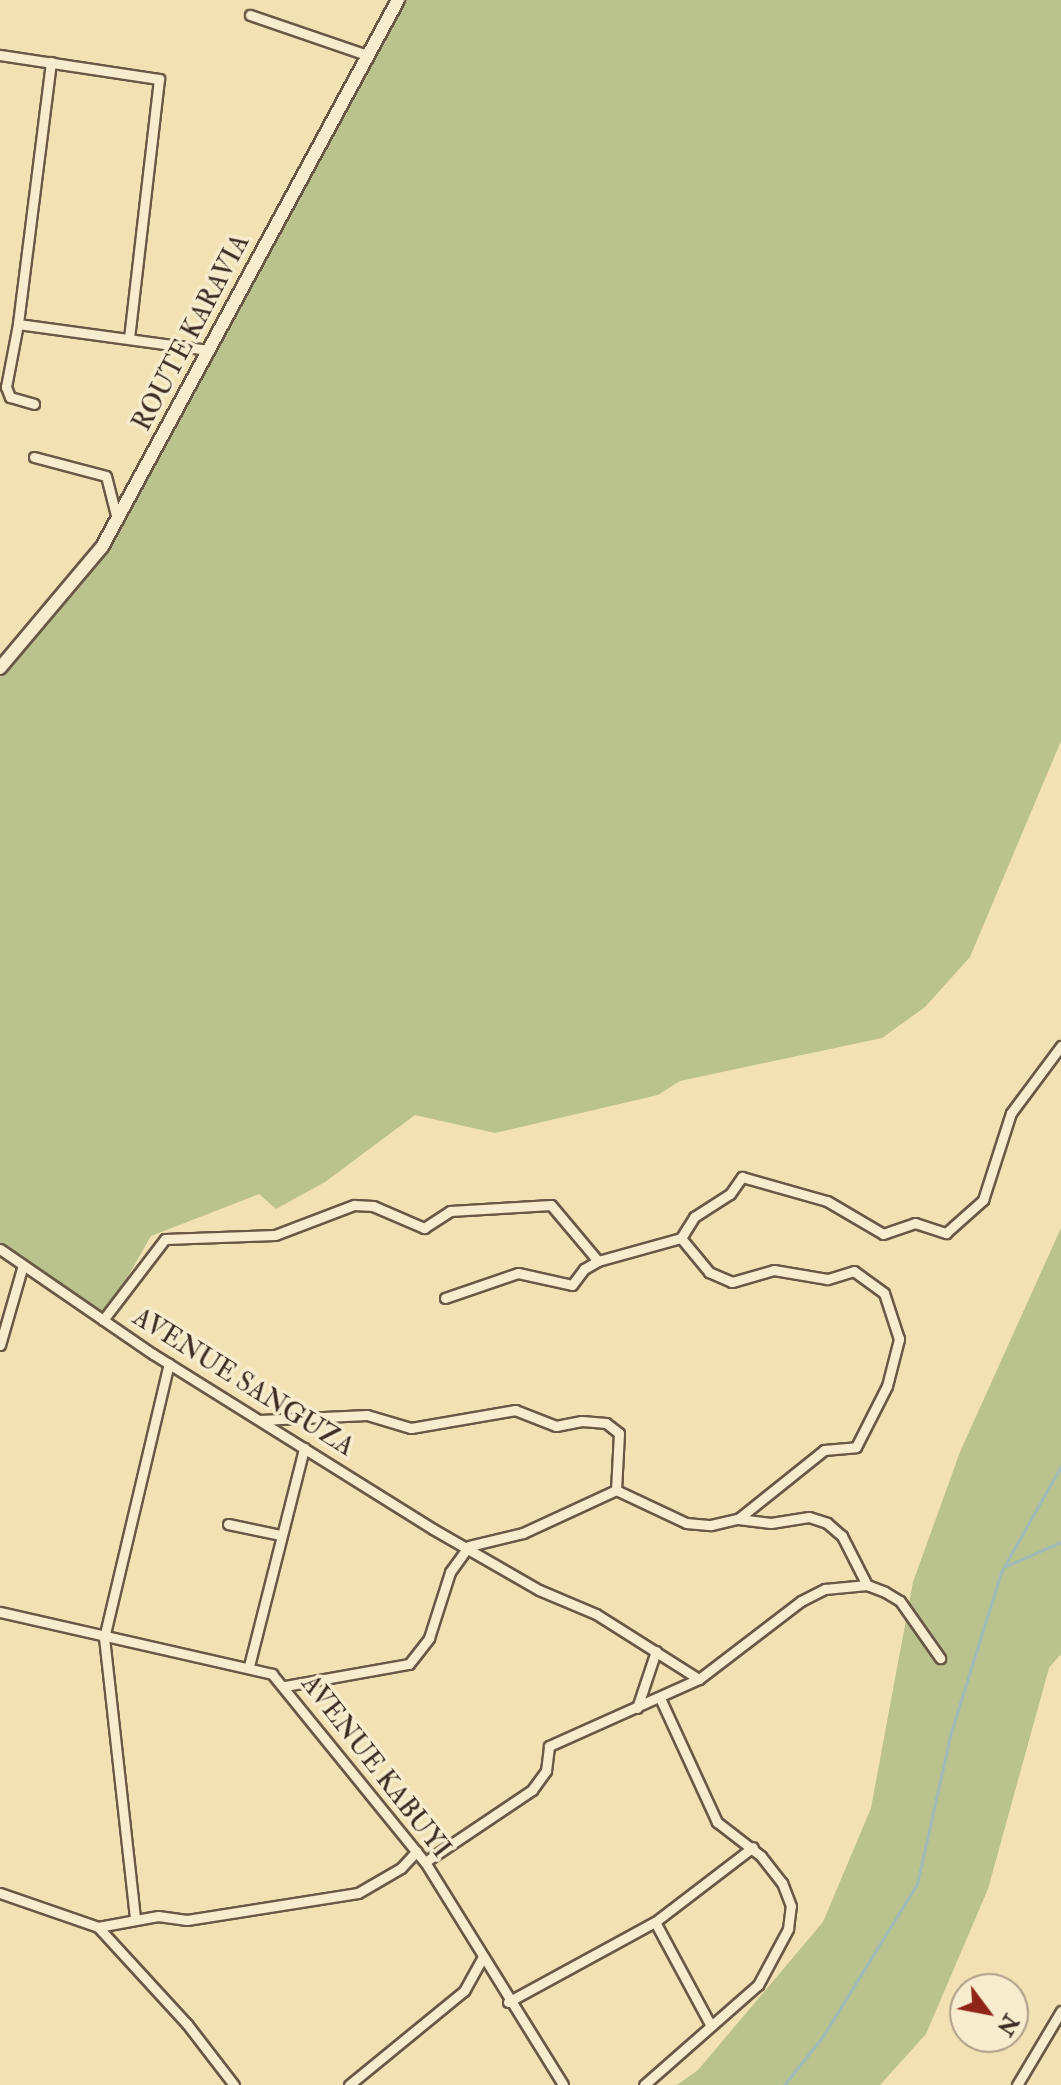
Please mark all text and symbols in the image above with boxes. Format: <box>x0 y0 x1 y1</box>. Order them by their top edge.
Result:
street label: ROUTE KARAVIA <box>127 229 257 437</box>
street label: AVENUE SANGUZA <box>127 1302 359 1464</box>
street label: AVENUE KABUYI <box>294 1669 456 1865</box>
north arrow <box>949 1973 1029 2053</box>
text: N <box>991 2009 1025 2040</box>

